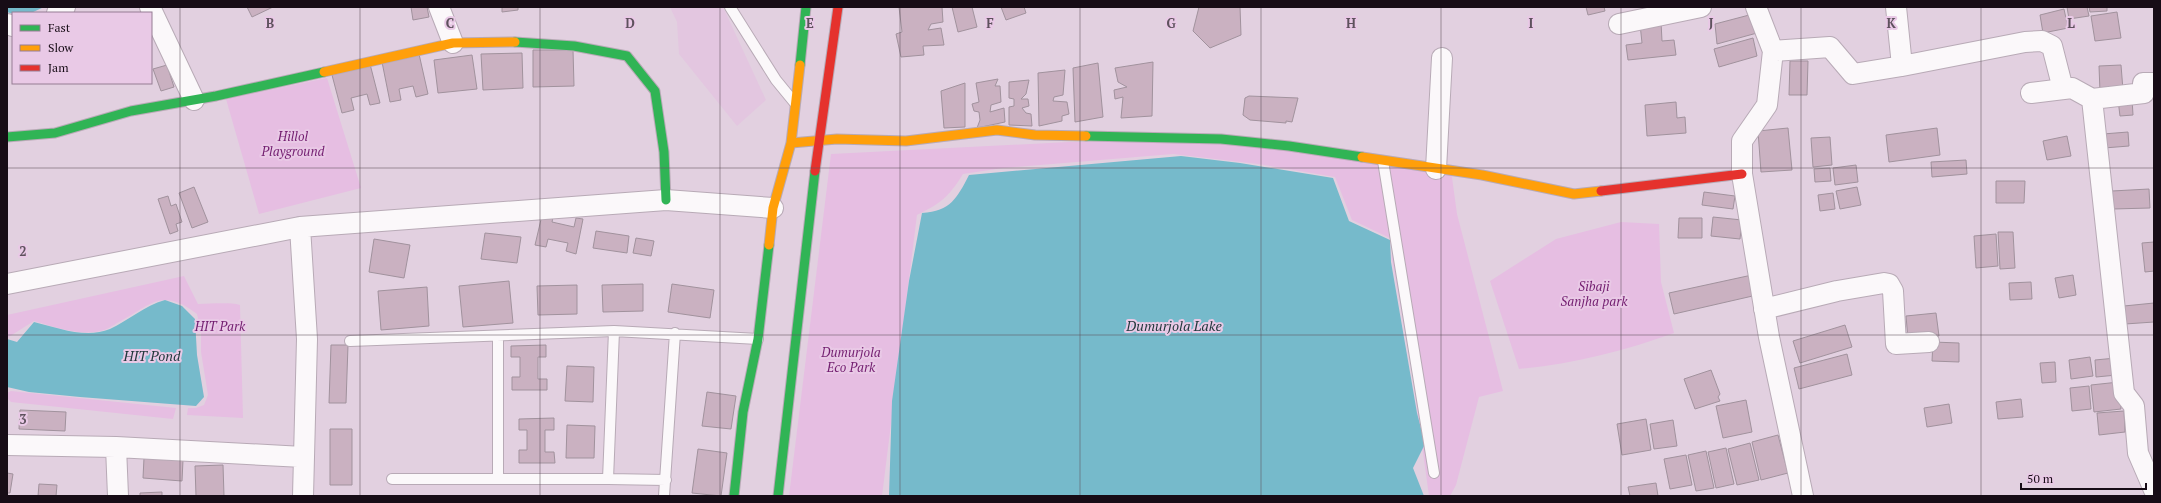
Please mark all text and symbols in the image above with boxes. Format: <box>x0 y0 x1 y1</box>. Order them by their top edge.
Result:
legend <box>12 12 152 84</box>
text: B <box>266 14 274 32</box>
text: C <box>446 14 454 32</box>
text: D <box>625 14 635 32</box>
text: E <box>806 14 814 32</box>
text: F <box>986 14 994 32</box>
text: G <box>1166 14 1176 32</box>
text: H <box>1346 14 1356 32</box>
text: I <box>1529 14 1534 32</box>
text: J <box>1709 14 1714 32</box>
text: K <box>1886 14 1896 32</box>
text: L <box>2067 14 2075 32</box>
text: Fast <box>48 20 71 35</box>
text: Slow <box>48 40 74 55</box>
text: Jam <box>48 60 69 75</box>
park label: Hillol Playground <box>260 127 326 160</box>
text: 2 <box>19 242 27 260</box>
park label: Sibaji Sanjha park <box>1561 277 1628 310</box>
water label: Dumurjola Lake <box>1125 316 1222 335</box>
park label: HIT Park <box>194 317 246 335</box>
park label: Dumurjola Eco Park <box>820 343 881 376</box>
water label: HIT Pond <box>122 346 181 365</box>
text: 3 <box>19 410 27 428</box>
scale bar <box>2021 465 2146 491</box>
text: 50 m <box>2027 471 2054 486</box>

